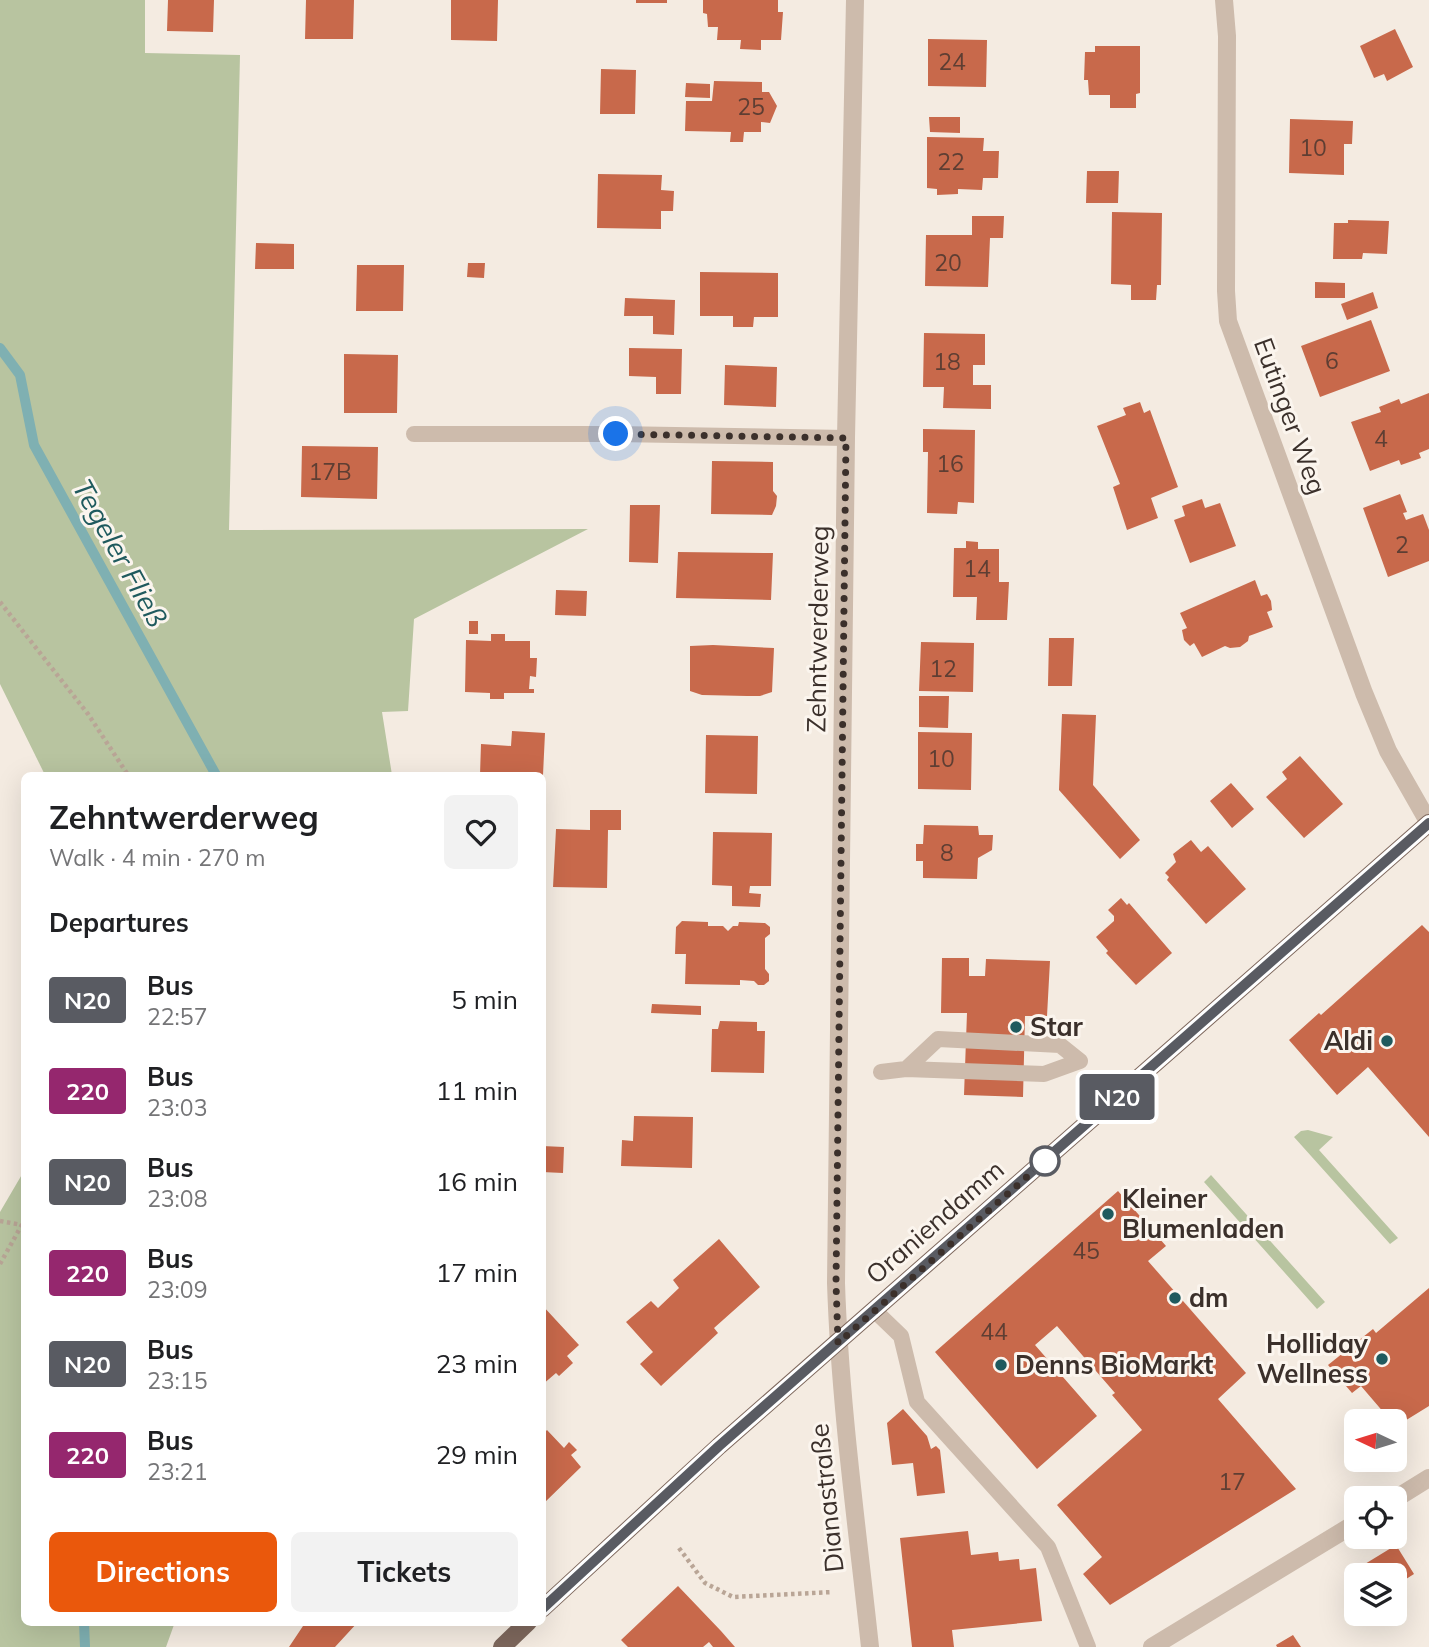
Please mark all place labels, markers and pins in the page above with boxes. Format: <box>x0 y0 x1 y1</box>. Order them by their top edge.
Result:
place label: Star <box>1030 1010 1084 1043</box>
marker: Star <box>1008 1019 1024 1035</box>
place label: Aldi <box>1324 1024 1373 1057</box>
marker: Aldi <box>1379 1033 1395 1049</box>
unlabelled marker <box>1030 1146 1060 1176</box>
place label: Kleiner Blumenladen <box>1122 1182 1284 1245</box>
marker: Kleiner Blumenladen <box>1100 1206 1116 1222</box>
place label: dm <box>1189 1281 1229 1314</box>
marker: dm <box>1167 1290 1183 1306</box>
place label: Holliday Wellness <box>1257 1327 1369 1390</box>
place label: Denns BioMarkt <box>1015 1348 1214 1381</box>
marker: Holliday Wellness <box>1374 1351 1390 1367</box>
marker: Denns BioMarkt <box>993 1357 1009 1373</box>

